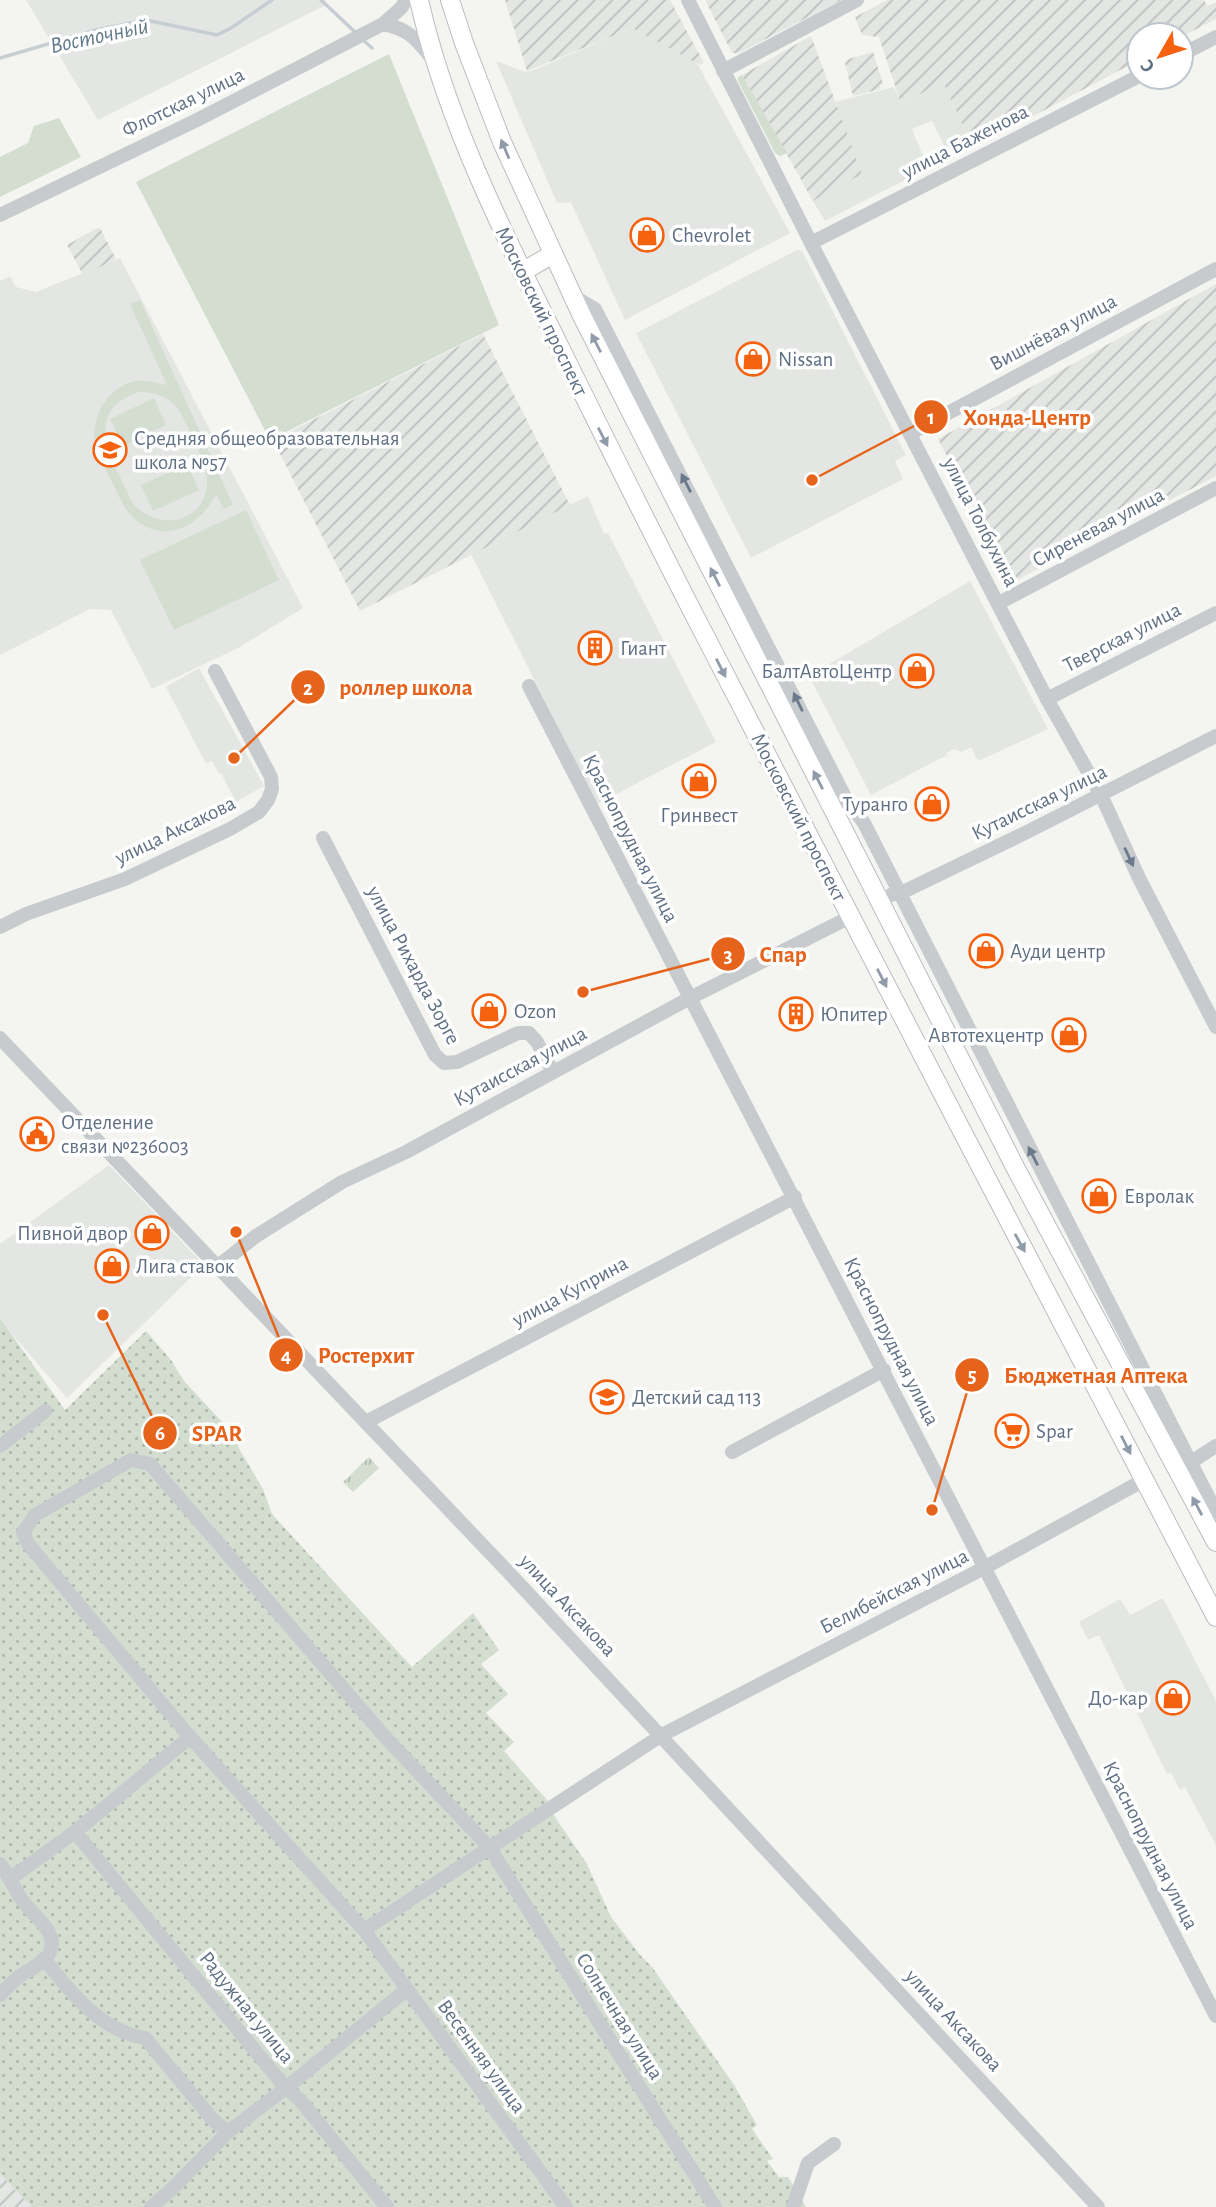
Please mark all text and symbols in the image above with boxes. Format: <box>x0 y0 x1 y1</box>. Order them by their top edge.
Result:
water label: Восточный <box>48 15 150 58</box>
north arrow <box>1125 21 1195 91</box>
text: С <box>1137 56 1159 76</box>
street label: Флотская улица <box>119 64 248 141</box>
street label: улица Баженова <box>898 100 1032 183</box>
one-way arrow <box>499 139 511 159</box>
shop icon: Chevrolet <box>628 216 666 254</box>
street label: Московский проспект <box>491 223 592 400</box>
place label: Chevrolet <box>672 225 751 246</box>
street label: Вишнёвая улица <box>986 290 1121 375</box>
one-way arrow <box>590 333 602 353</box>
shop icon: Nissan <box>734 340 772 378</box>
place label: Nissan <box>778 349 833 370</box>
callout: Хонда-Центр <box>914 395 1105 439</box>
text: 1 <box>927 407 935 428</box>
text: Хонда-Центр <box>963 407 1091 430</box>
one-way arrow <box>597 427 608 447</box>
place label: Средняя общеобразовательная школа №57 <box>134 428 400 473</box>
school or university icon: Средняя общеобразовательная школа №57 <box>91 431 129 469</box>
street label: улица Толбухина <box>939 453 1022 591</box>
one-way arrow <box>680 473 692 493</box>
street label: Сиреневая улица <box>1029 484 1168 571</box>
one-way arrow <box>710 566 722 586</box>
street label: Тверская улица <box>1060 599 1185 676</box>
building icon: Гиант <box>576 629 614 667</box>
place label: Гиант <box>620 638 667 659</box>
shop icon: БалтАвтоЦентр <box>898 652 936 690</box>
one-way arrow <box>715 658 727 678</box>
place label: БалтАвтоЦентр <box>761 661 892 682</box>
callout: роллер школа <box>291 665 487 709</box>
text: роллер школа <box>339 677 473 700</box>
text: 2 <box>303 678 313 699</box>
one-way arrow <box>793 692 804 712</box>
street label: Московский проспект <box>747 730 850 905</box>
street label: Краснопрудная улица <box>579 751 682 926</box>
street label: Кутаисская улица <box>968 761 1110 844</box>
shop icon: Гринвест <box>680 762 718 800</box>
one-way arrow <box>812 770 823 790</box>
shop icon: Туранго <box>913 785 951 823</box>
street label: улица Аксакова <box>111 792 239 869</box>
place label: Туранго <box>842 794 908 815</box>
place label: Гринвест <box>660 805 738 826</box>
one-way arrow <box>1124 847 1135 867</box>
street label: улица Рихарда Зорге <box>363 882 464 1048</box>
callout: Спар <box>710 932 821 976</box>
shop icon: Ауди центр <box>967 932 1005 970</box>
place label: Ауди центр <box>1010 941 1106 962</box>
text: Спар <box>759 944 807 967</box>
text: 3 <box>723 945 733 966</box>
one-way arrow <box>875 968 887 988</box>
shop icon: Ozon <box>470 992 508 1030</box>
building icon: Юпитер <box>777 995 815 1033</box>
place label: Ozon <box>514 1001 557 1022</box>
place label: Юпитер <box>820 1004 888 1025</box>
shop icon: Автотехцентр <box>1050 1016 1088 1054</box>
street label: Кутаисская улица <box>450 1022 591 1110</box>
place label: Автотехцентр <box>928 1025 1044 1046</box>
place label: Отделение связи №236003 <box>61 1112 189 1157</box>
public building icon: Отделение связи №236003 <box>18 1115 56 1153</box>
one-way arrow <box>1028 1146 1039 1166</box>
shop icon: Евролак <box>1080 1177 1118 1215</box>
place label: Евролак <box>1124 1186 1194 1207</box>
shop icon: Пивной двор <box>133 1214 171 1252</box>
place label: Пивной двор <box>17 1223 128 1244</box>
one-way arrow <box>1014 1234 1026 1254</box>
shop icon: Лига ставок <box>93 1247 131 1285</box>
street label: улица Куприна <box>508 1252 632 1331</box>
street label: Краснопрудная улица <box>840 1254 943 1429</box>
place label: Лига ставок <box>136 1256 235 1277</box>
callout: Ростерхит <box>269 1333 428 1377</box>
text: 4 <box>281 1345 291 1366</box>
text: Ростерхит <box>318 1345 415 1368</box>
callout: Бюджетная Аптека <box>955 1353 1202 1397</box>
text: 5 <box>967 1365 977 1386</box>
text: Бюджетная Аптека <box>1004 1365 1188 1388</box>
school or university icon: Детский сад 113 <box>588 1378 626 1416</box>
place label: Детский сад 113 <box>632 1387 761 1408</box>
callout: SPAR <box>143 1411 256 1455</box>
supermarket icon: Spar <box>993 1412 1031 1450</box>
place label: Spar <box>1036 1421 1073 1442</box>
text: 6 <box>155 1423 165 1444</box>
text: SPAR <box>192 1423 243 1446</box>
one-way arrow <box>1121 1435 1132 1455</box>
one-way arrow <box>1191 1496 1202 1516</box>
street label: Белибейская улица <box>817 1545 972 1638</box>
street label: улица Аксакова <box>515 1549 620 1661</box>
shop icon: До-кар <box>1154 1679 1192 1717</box>
place label: До-кар <box>1088 1688 1148 1709</box>
street label: Краснопрудная улица <box>1099 1758 1202 1933</box>
street label: Радужная улица <box>195 1947 298 2067</box>
street label: Солнечная улица <box>572 1949 667 2084</box>
street label: улица Аксакова <box>901 1964 1006 2076</box>
street label: Весенняя улица <box>434 1996 530 2117</box>

